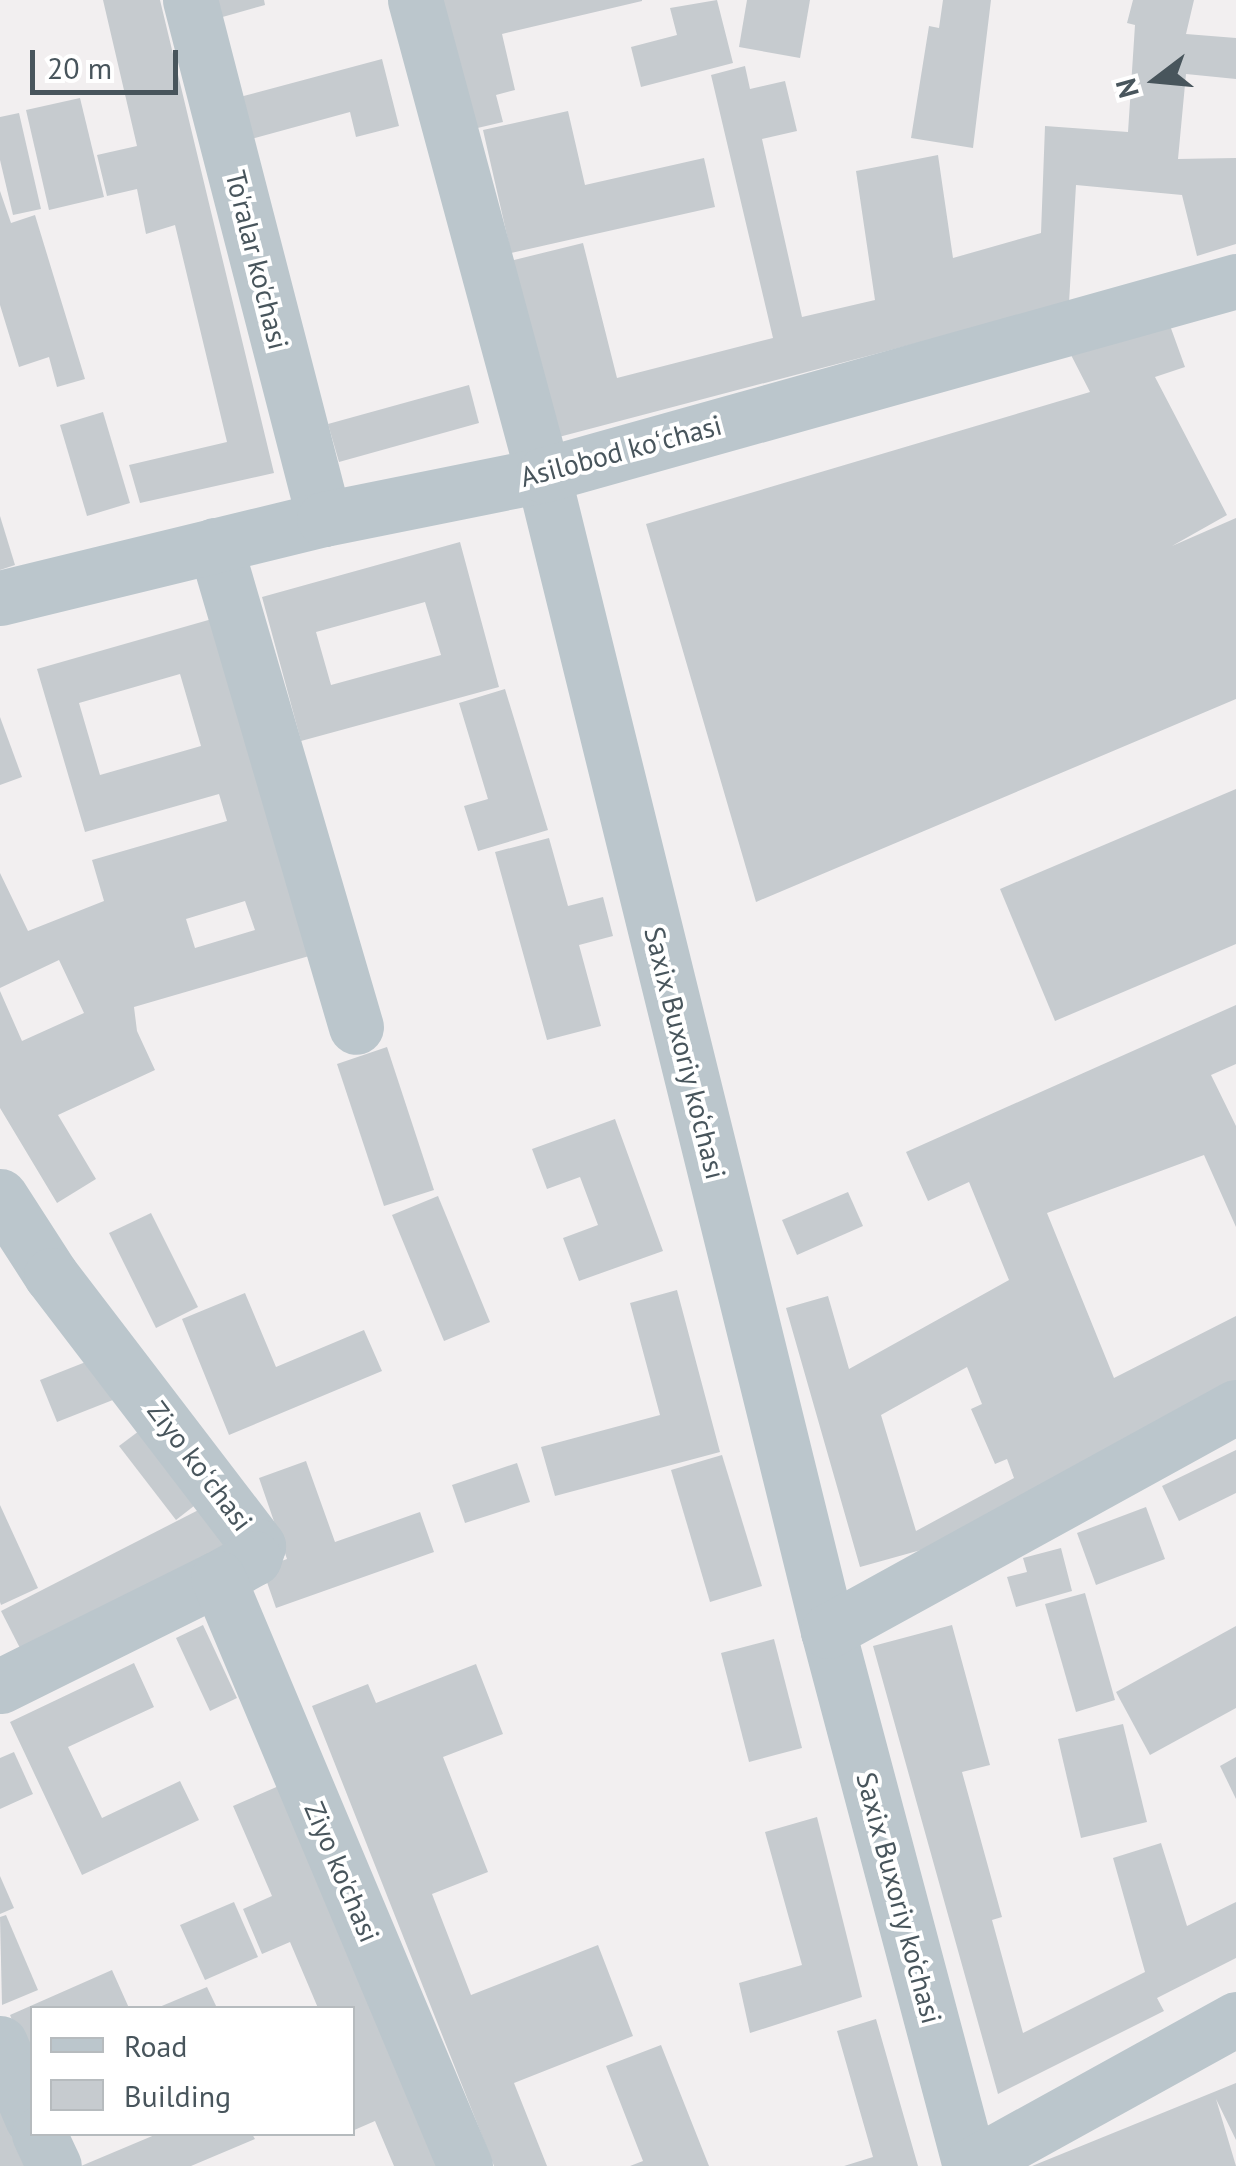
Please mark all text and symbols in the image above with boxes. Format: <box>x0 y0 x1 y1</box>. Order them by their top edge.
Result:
scale bar <box>35 30 182 92</box>
north arrow <box>1106 30 1206 130</box>
text: 20 m <box>47 48 112 87</box>
text: N <box>1106 74 1147 102</box>
street label: To'ralar ko'chasi <box>219 167 295 353</box>
street label: Asilobod koʻchasi <box>517 408 725 494</box>
street label: Saxix Buxoriy ko‘chasi <box>637 922 733 1184</box>
street label: Ziyo koʻchasi <box>140 1395 260 1537</box>
street label: Saxix Buxoriy ko‘chasi <box>849 1768 949 2028</box>
street label: Ziyo ko'chasi <box>297 1797 387 1947</box>
legend <box>30 2006 355 2136</box>
text: Road <box>124 2026 188 2065</box>
text: Building <box>124 2076 231 2115</box>

